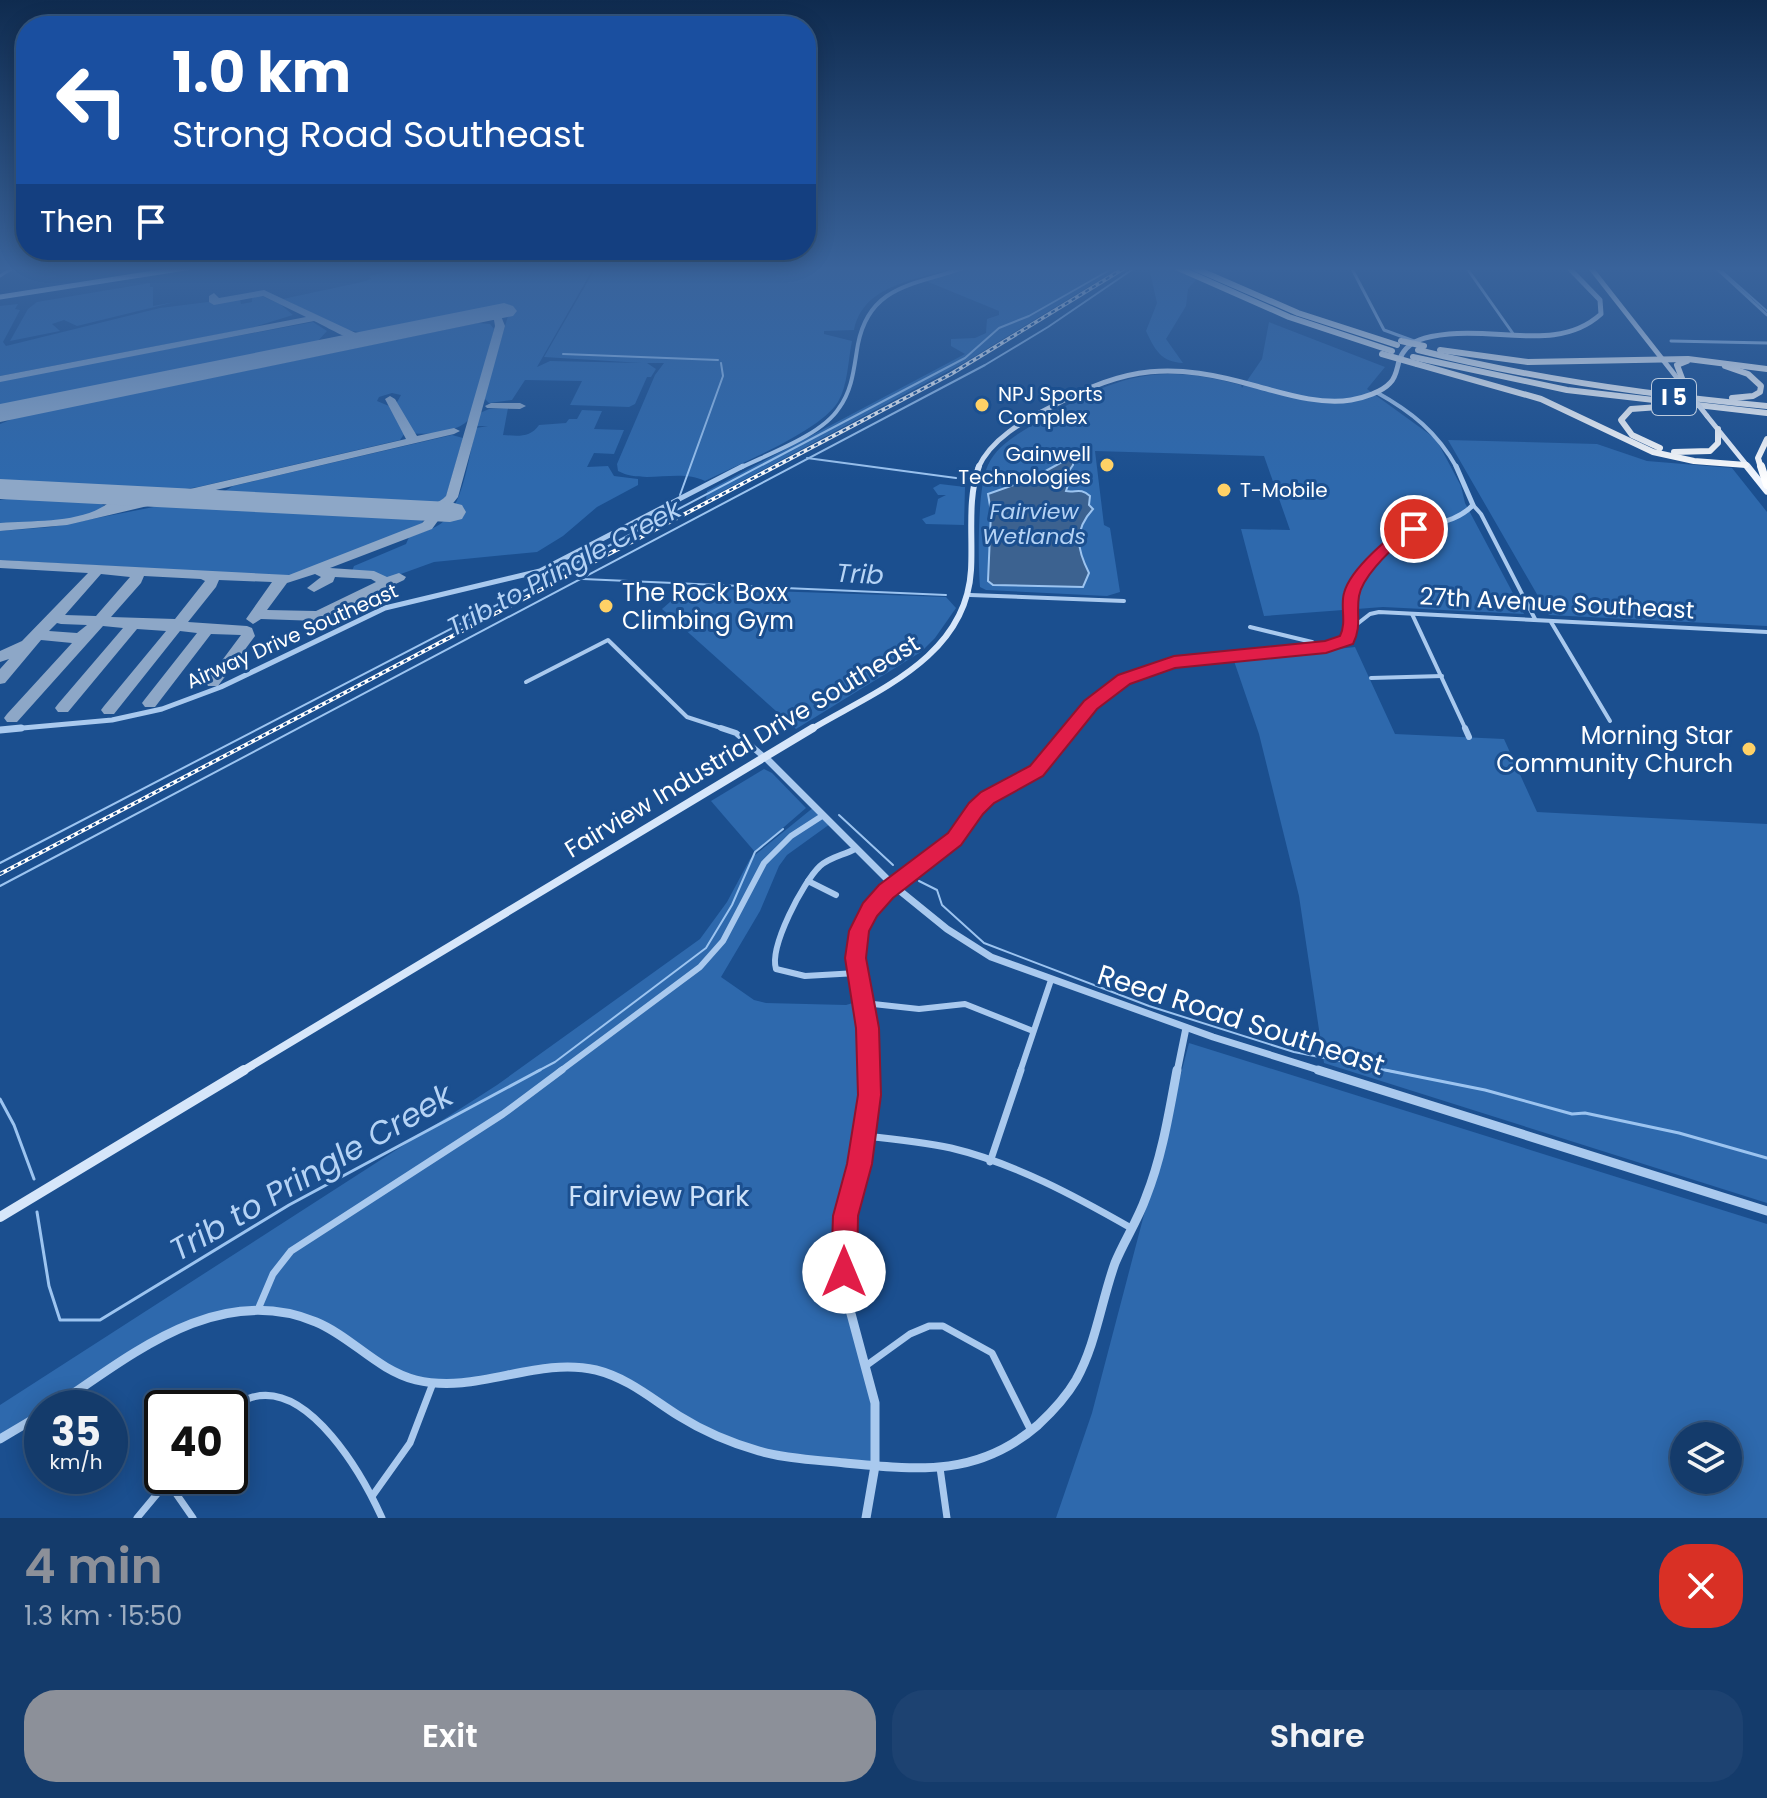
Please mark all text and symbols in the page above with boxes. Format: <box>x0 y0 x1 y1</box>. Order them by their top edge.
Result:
text: 1.0 km <box>172 33 351 112</box>
icon: left <box>40 48 144 152</box>
text: Strong Road Southeast <box>172 109 585 160</box>
text: Then <box>40 200 113 243</box>
icon: arrive <box>129 200 173 244</box>
road number: I 5 <box>1652 379 1696 415</box>
place label: NPJ Sports Complex <box>998 380 1103 431</box>
marker: NPJ Sports Complex <box>973 396 991 414</box>
place label: Gainwell Technologies <box>958 440 1091 491</box>
marker: Gainwell Technologies <box>1098 456 1116 474</box>
place label: T-Mobile <box>1240 476 1328 504</box>
marker: T-Mobile <box>1215 481 1233 499</box>
water label: Trib to Pringle Creek <box>441 490 689 645</box>
pin <box>1380 495 1448 563</box>
water label: Fairview Wetlands <box>982 496 1086 552</box>
icon: arrive <box>1392 507 1436 551</box>
water label: Trib <box>835 555 885 593</box>
place label: The Rock Boxx Climbing Gym <box>622 576 794 637</box>
street label: Airway Drive Southeast <box>182 577 402 695</box>
street label: 27th Avenue Southeast <box>1419 579 1695 627</box>
marker: The Rock Boxx Climbing Gym <box>597 597 615 615</box>
street label: Fairview Industrial Drive Southeast <box>558 627 926 865</box>
place label: Morning Star Community Church <box>1496 719 1733 780</box>
marker: Morning Star Community Church <box>1740 740 1758 758</box>
street label: Reed Road Southeast <box>1092 955 1390 1085</box>
water label: Trib to Pringle Creek <box>161 1072 462 1272</box>
park label: Fairview Park <box>569 1177 750 1216</box>
position arrow <box>802 1230 886 1314</box>
speed limit sign: 40 <box>144 1390 248 1494</box>
text: 35 <box>51 1404 101 1460</box>
map controls <box>1670 1422 1742 1494</box>
button: layers <box>1670 1422 1742 1494</box>
text: km/h <box>49 1448 103 1476</box>
text: 4 min <box>24 1533 163 1600</box>
button: close <box>1659 1544 1743 1628</box>
text: 1.3 km · 15:50 <box>24 1598 182 1634</box>
button: Exit <box>24 1690 876 1782</box>
button: Share <box>892 1690 1743 1782</box>

